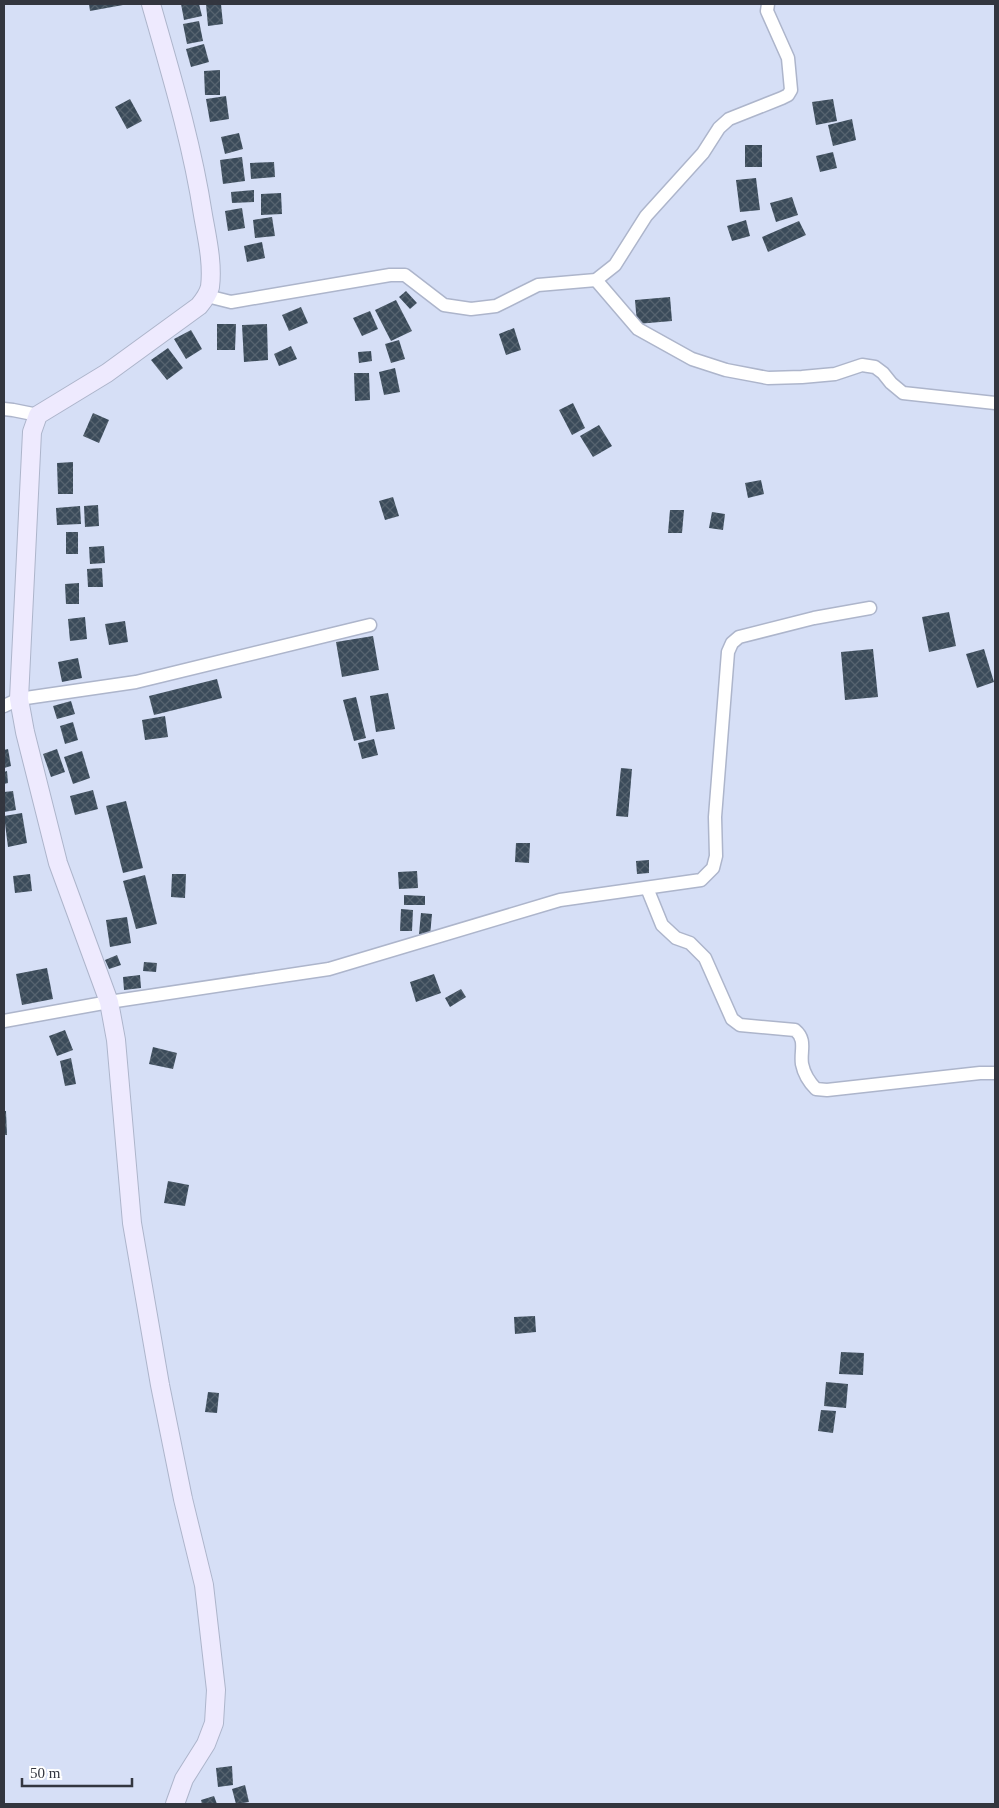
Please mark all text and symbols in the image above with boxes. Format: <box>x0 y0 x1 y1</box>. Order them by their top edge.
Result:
scale bar <box>22 1756 132 1788</box>
text: 50 m <box>30 1765 61 1781</box>

